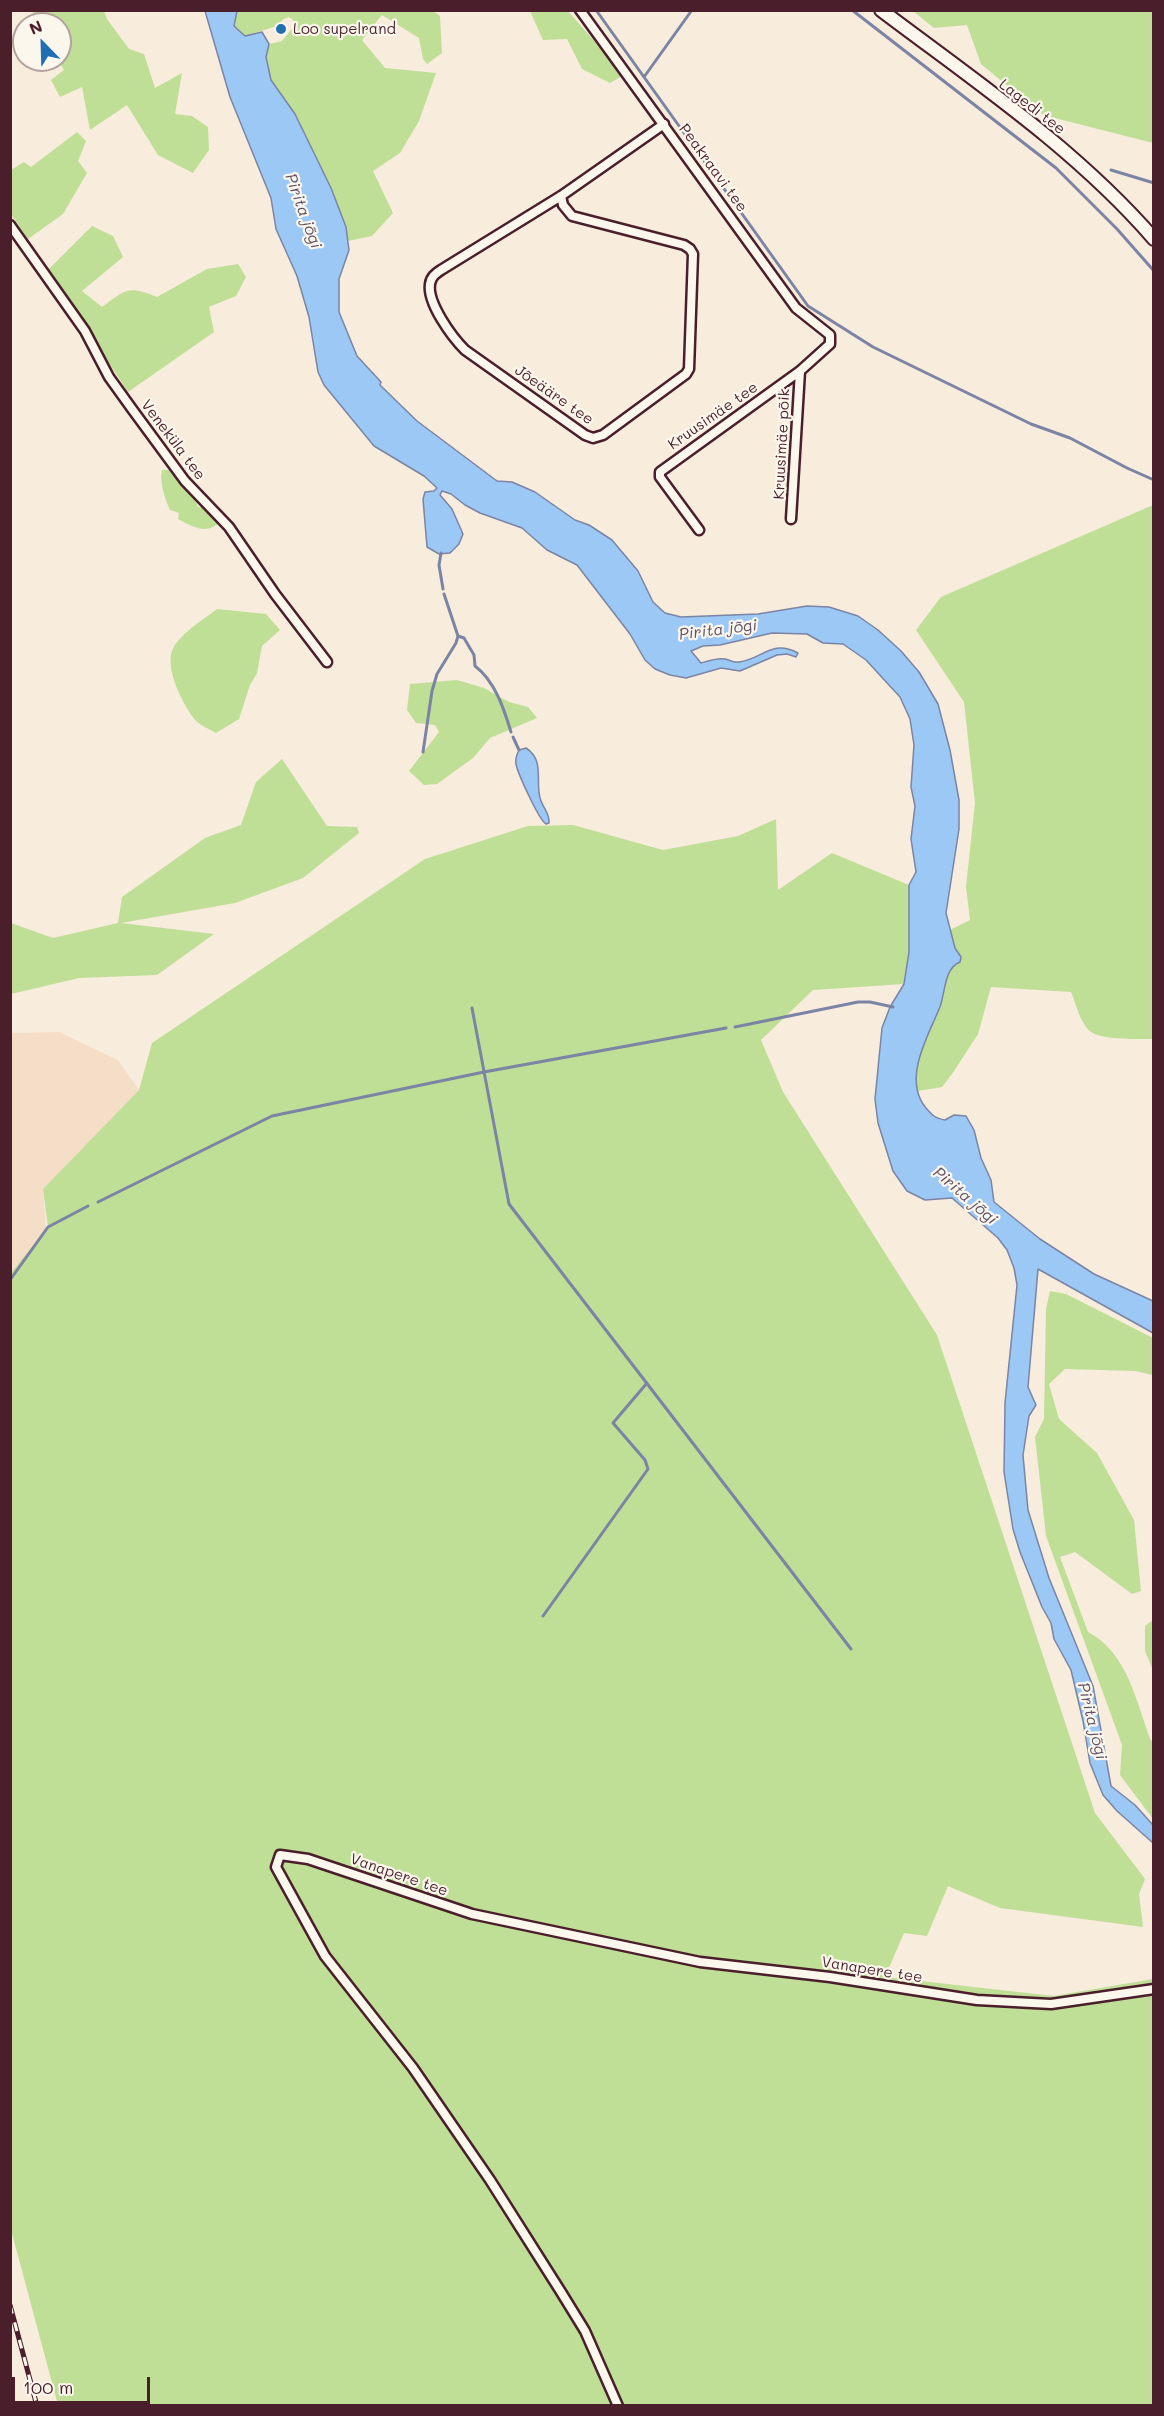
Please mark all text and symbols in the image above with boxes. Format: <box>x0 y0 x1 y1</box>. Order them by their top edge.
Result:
north arrow <box>12 12 72 72</box>
text: N <box>26 15 45 39</box>
place label: Loo supelrand <box>293 20 396 38</box>
marker: Loo supelrand <box>274 22 288 36</box>
street label: Lagedi tee <box>995 76 1069 138</box>
street label: Peakraavi tee <box>675 120 751 216</box>
water label: Pirita jõgi <box>281 171 325 251</box>
street label: Jõeääre tee <box>511 361 597 429</box>
street label: Kruusimäe tee <box>665 378 761 454</box>
street label: Kruusimäe põik <box>770 388 794 500</box>
street label: Veneküla tee <box>137 396 209 484</box>
water label: Pirita jõgi <box>678 616 758 644</box>
water label: Pirita jõgi <box>929 1163 1001 1229</box>
water label: Pirita jõgi <box>1073 1680 1111 1762</box>
street label: Vanapere tee <box>348 1850 450 1900</box>
street label: Vanapere tee <box>820 1953 924 1987</box>
scale bar <box>15 2365 153 2403</box>
text: 100 m <box>23 2375 73 2399</box>

